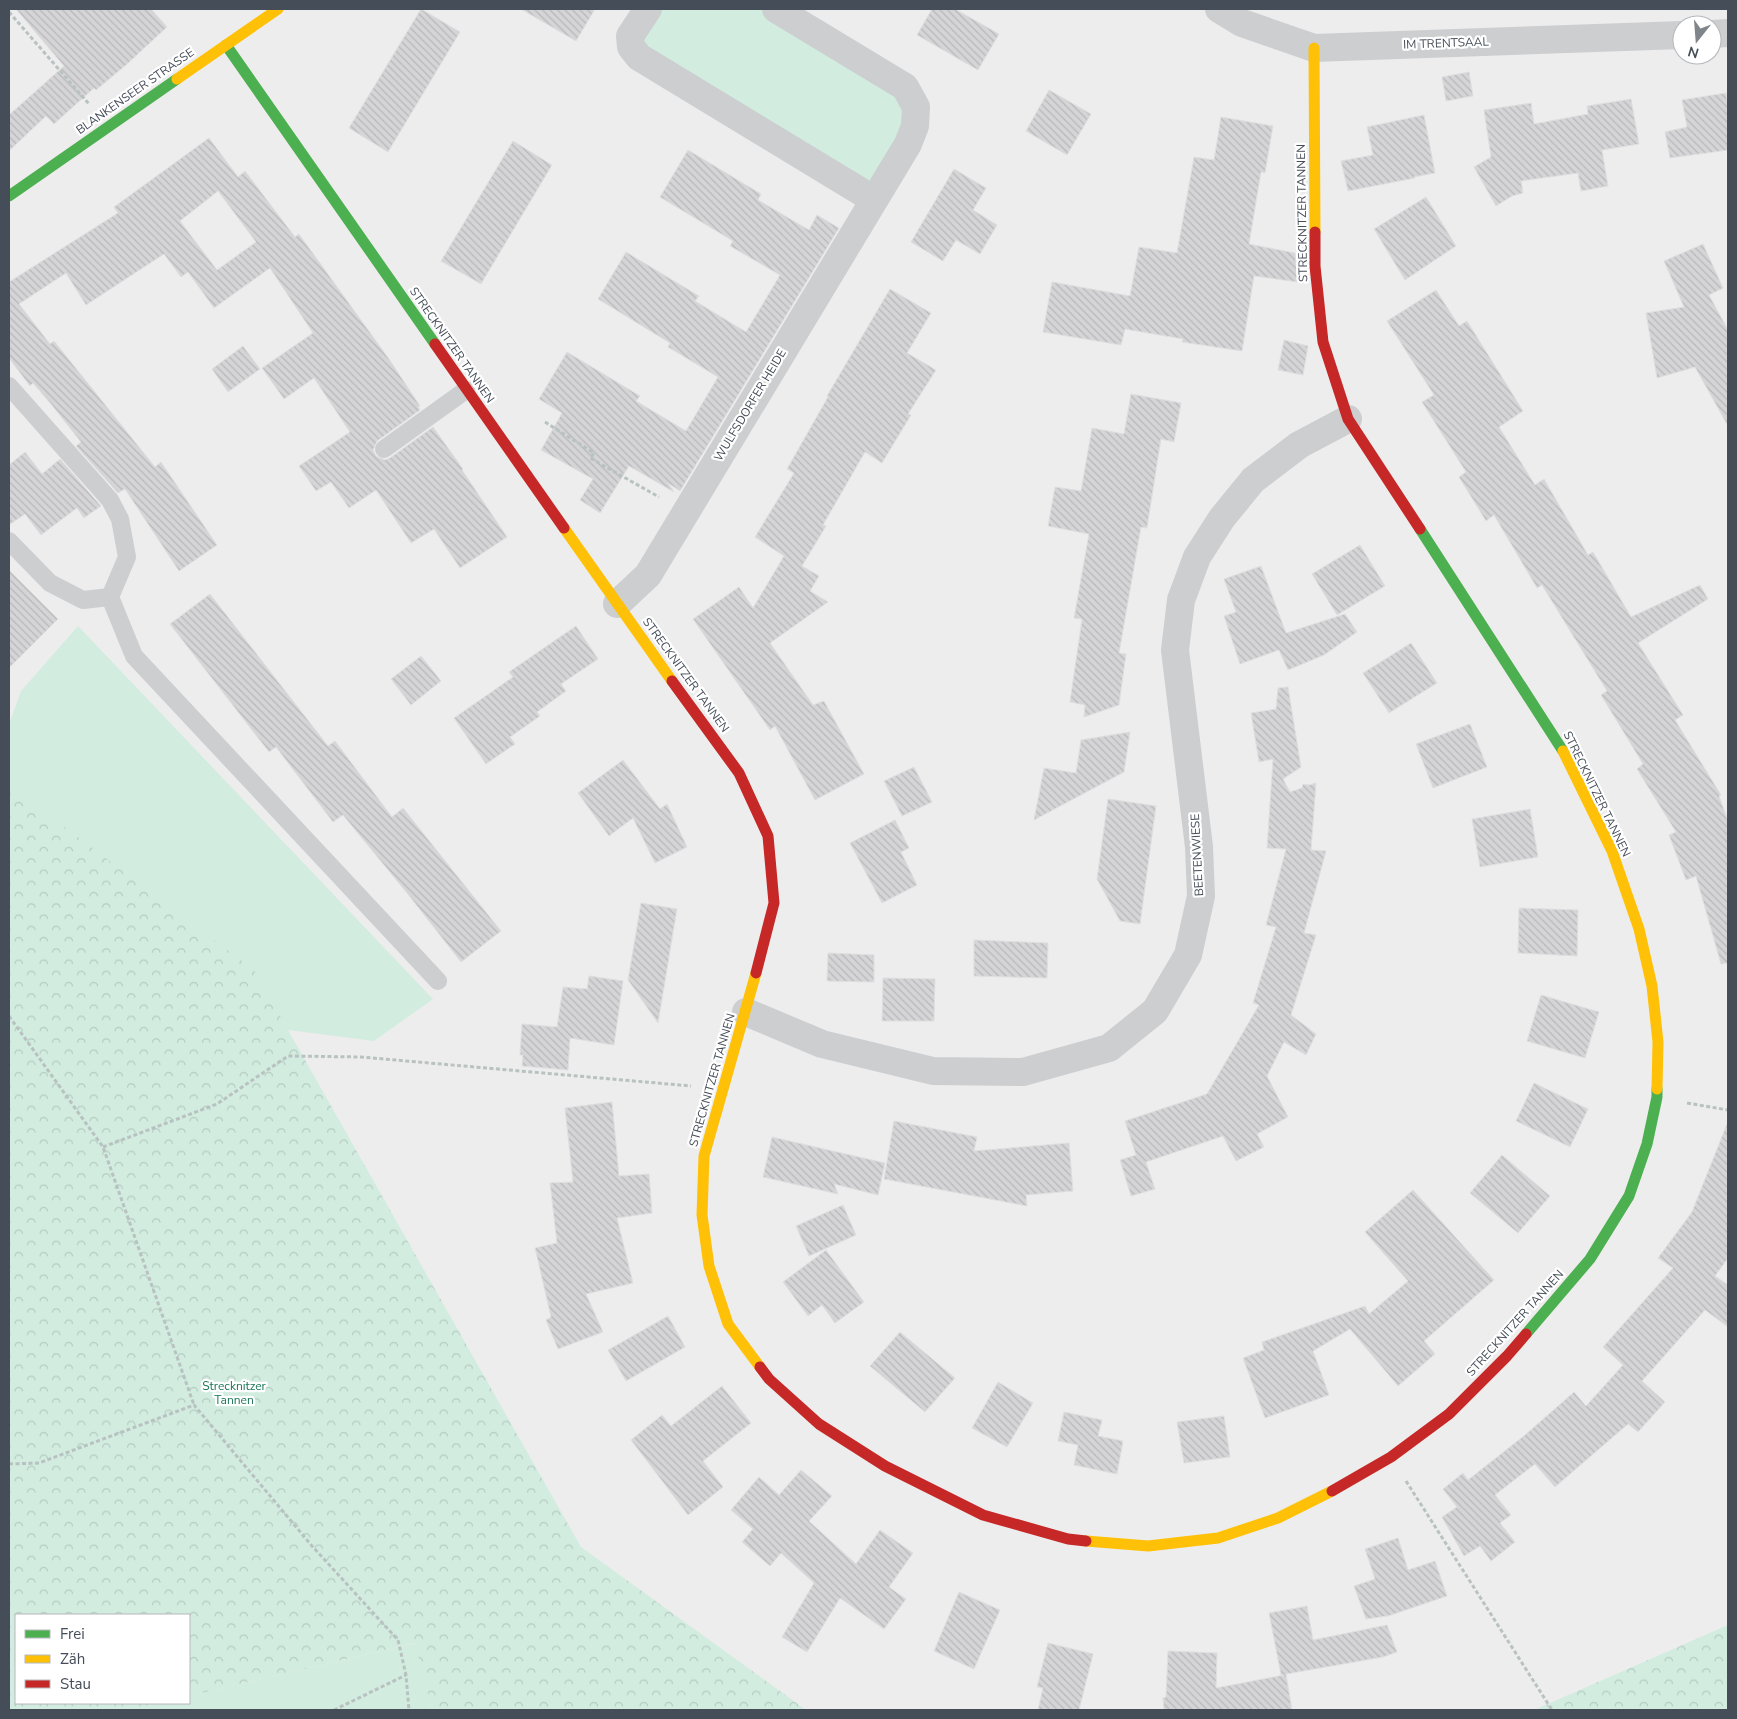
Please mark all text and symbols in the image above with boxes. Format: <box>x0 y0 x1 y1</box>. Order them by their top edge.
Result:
north arrow <box>1672 15 1722 65</box>
street label: IM TRENTSAAL <box>1403 33 1490 52</box>
text: N <box>1686 41 1701 63</box>
street label: BLANKENSEER STRASSE <box>73 44 197 138</box>
street label: STRECKNITZER TANNEN <box>1293 144 1311 282</box>
street label: STRECKNITZER TANNEN <box>406 284 498 406</box>
street label: WULFSDORFER HEIDE <box>710 346 790 464</box>
street label: STRECKNITZER TANNEN <box>639 614 733 736</box>
street label: STRECKNITZER TANNEN <box>1560 728 1634 860</box>
street label: BEETENWIESE <box>1187 813 1207 897</box>
street label: STRECKNITZER TANNEN <box>685 1011 739 1149</box>
street label: STRECKNITZER TANNEN <box>1463 1266 1567 1380</box>
park label: Strecknitzer Tannen <box>202 1378 267 1408</box>
legend <box>15 1614 190 1704</box>
text: Frei <box>60 1624 85 1644</box>
text: Zäh <box>60 1649 85 1669</box>
text: Stau <box>60 1674 91 1694</box>

